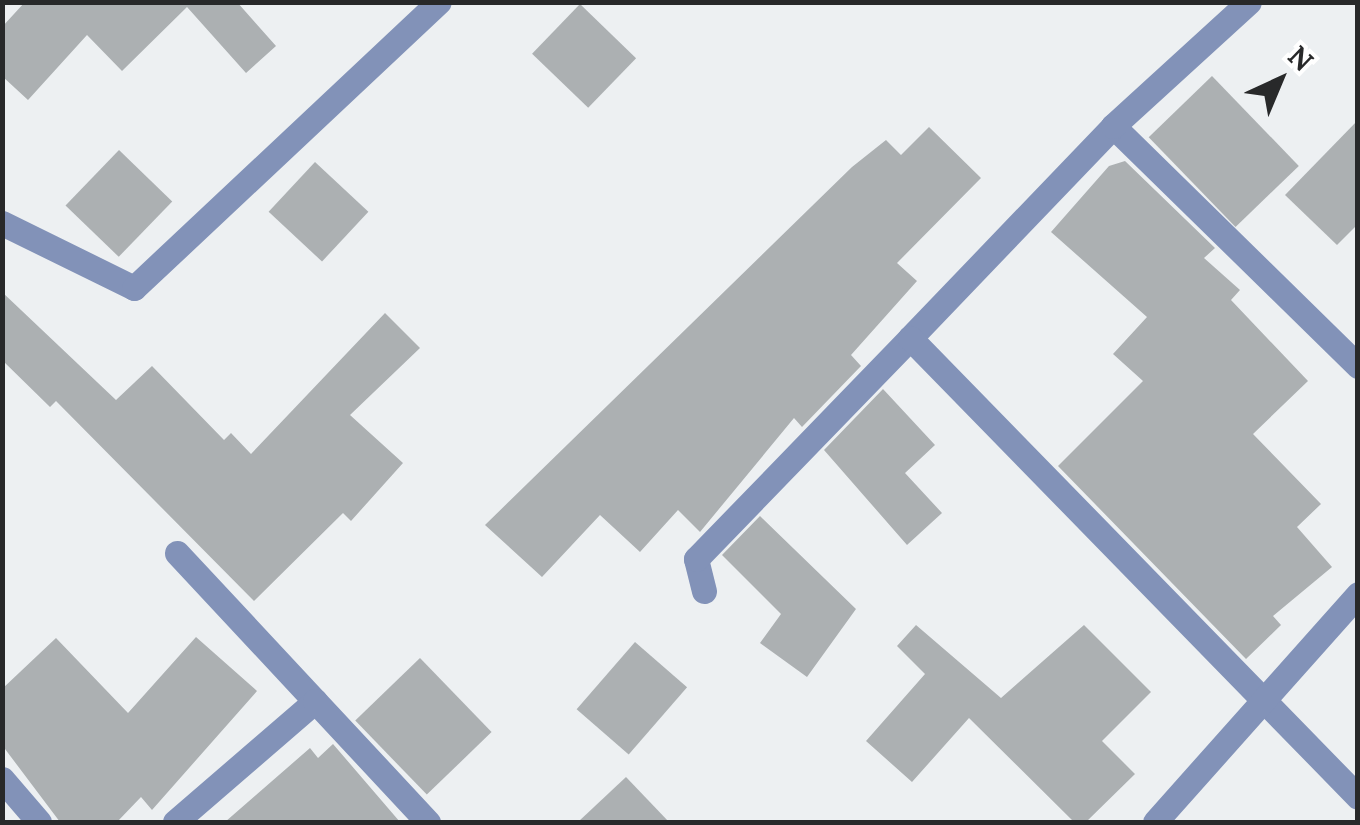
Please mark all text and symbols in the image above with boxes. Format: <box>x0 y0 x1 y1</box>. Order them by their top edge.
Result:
north arrow <box>1230 30 1330 130</box>
text: N <box>1281 38 1321 79</box>

